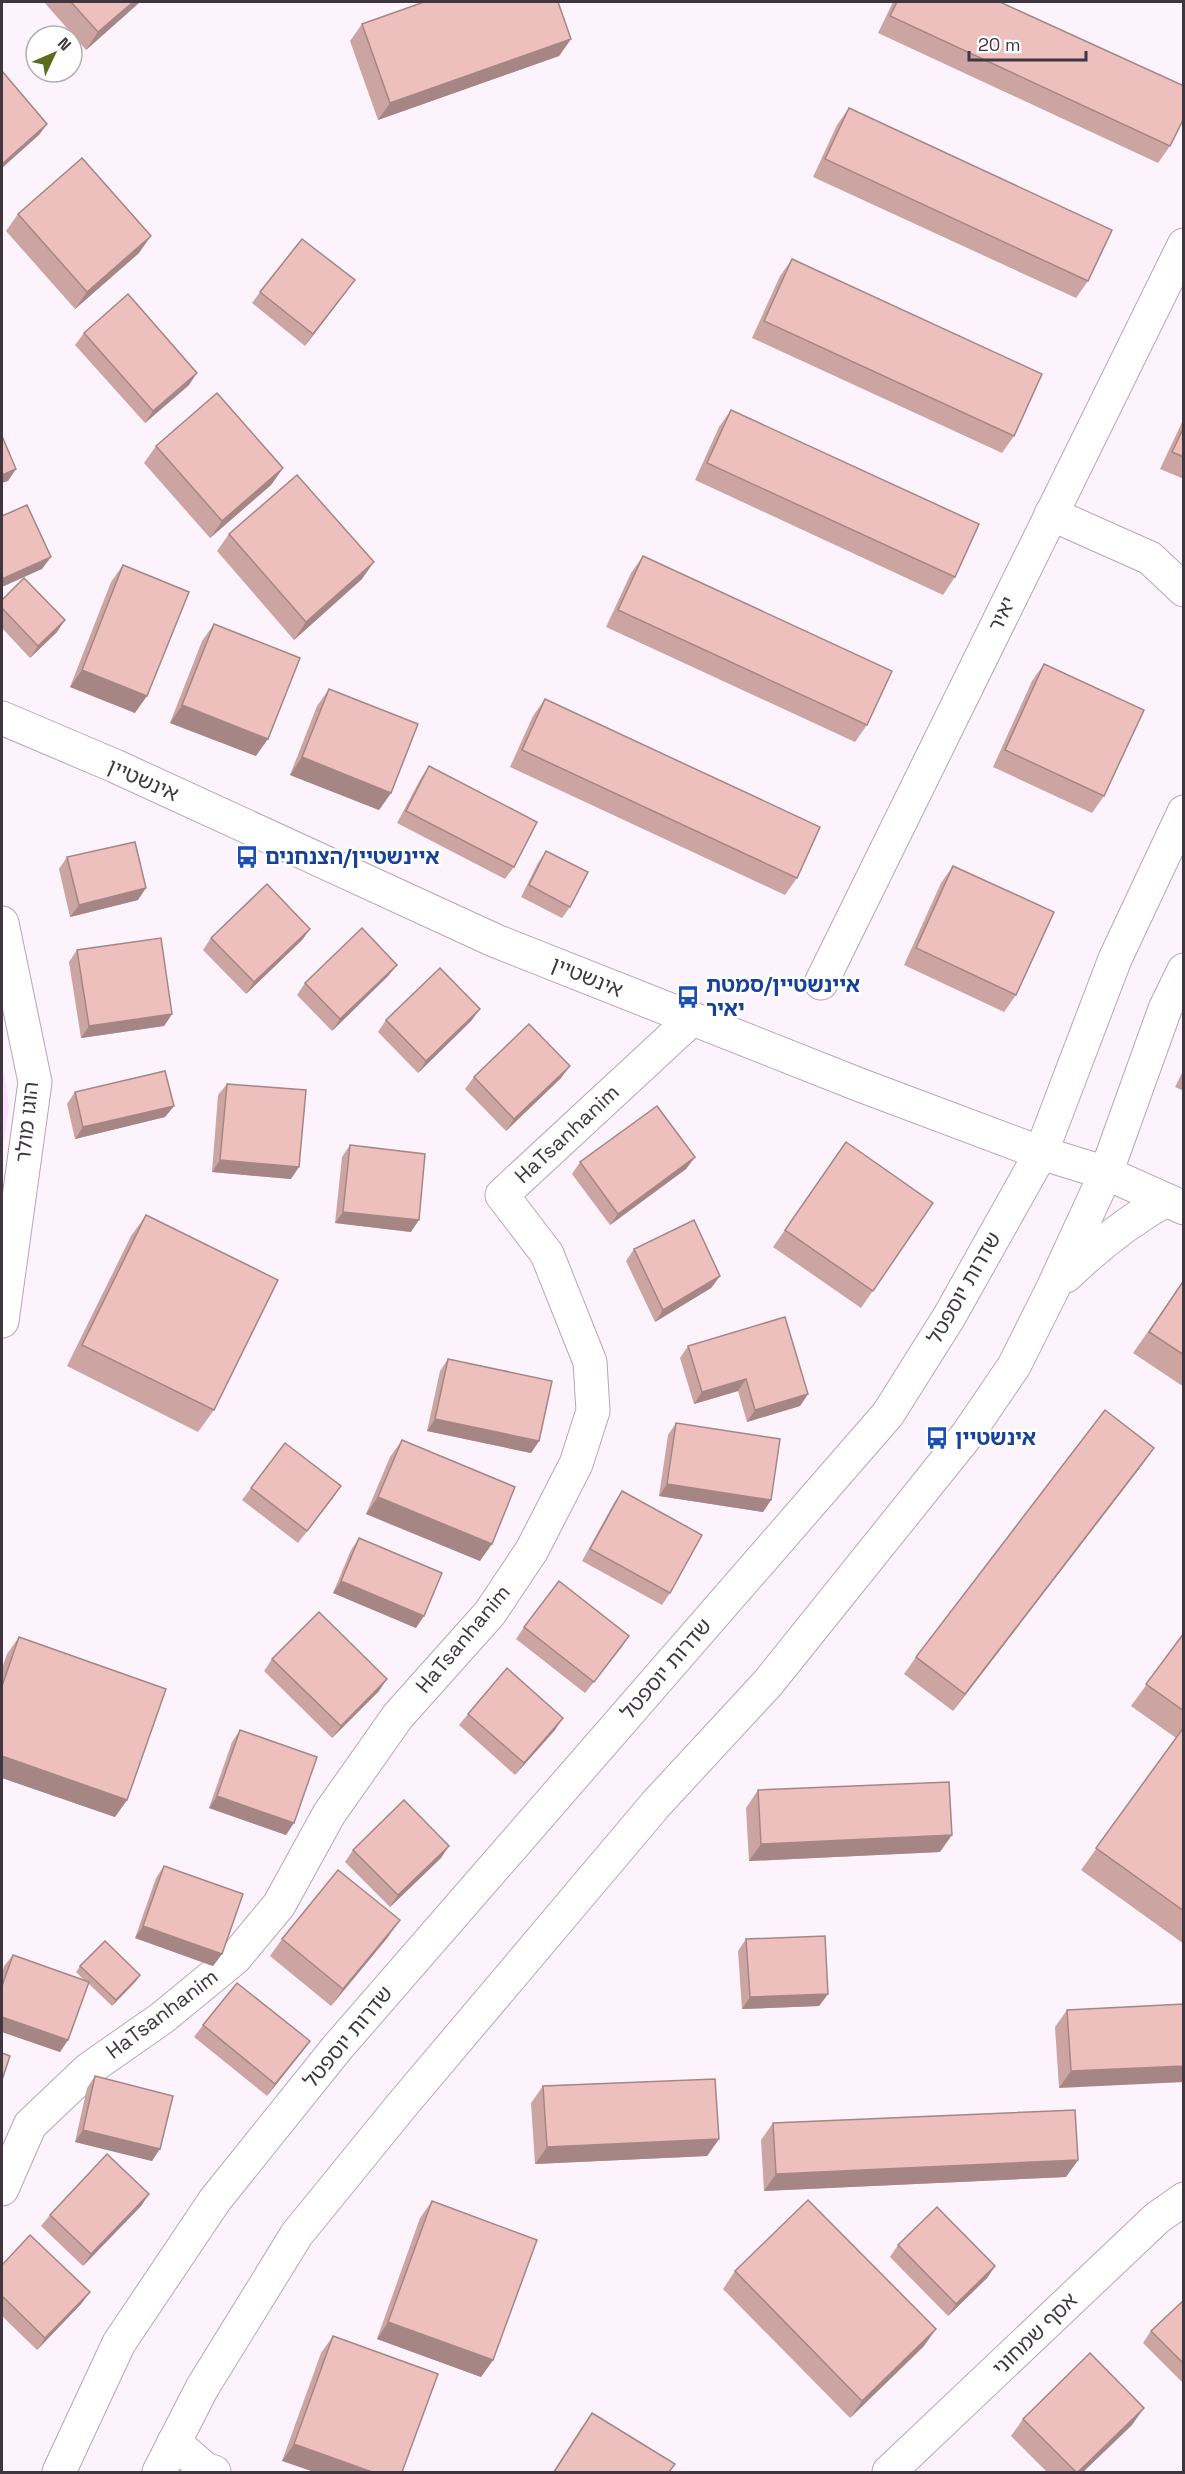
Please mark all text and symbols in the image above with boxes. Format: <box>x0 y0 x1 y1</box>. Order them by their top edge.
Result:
north arrow <box>24 24 84 84</box>
scale bar <box>969 24 1086 62</box>
text: N <box>53 33 76 55</box>
text: 20 m <box>978 33 1021 56</box>
street label: יאיר <box>982 592 1022 636</box>
street label: אינשטיין <box>104 752 183 807</box>
place label: איינשטיין/הצנחנים <box>265 843 439 870</box>
bus stop icon: איינשטיין/הצנחנים <box>234 844 260 870</box>
street label: אינשטיין <box>547 950 627 1003</box>
place label: איינשטיין/סמטת יאיר <box>706 971 860 1022</box>
bus stop icon: איינשטיין/סמטת יאיר <box>675 984 701 1010</box>
street label: HaTsanhanim <box>509 1078 625 1189</box>
street label: הוגו מולר <box>9 1080 44 1164</box>
street label: שדרות יוספטל <box>920 1227 1007 1349</box>
place label: אינשטיין <box>955 1424 1036 1451</box>
bus stop icon: אינשטיין <box>924 1425 950 1451</box>
street label: HaTsanhanim <box>409 1579 516 1698</box>
street label: שדרות יוספטל <box>614 1612 717 1725</box>
street label: HaTsanhanim <box>100 1963 223 2065</box>
street label: שדרות יוספטל <box>297 1980 398 2093</box>
street label: אסף שמחוני <box>986 2286 1083 2381</box>

